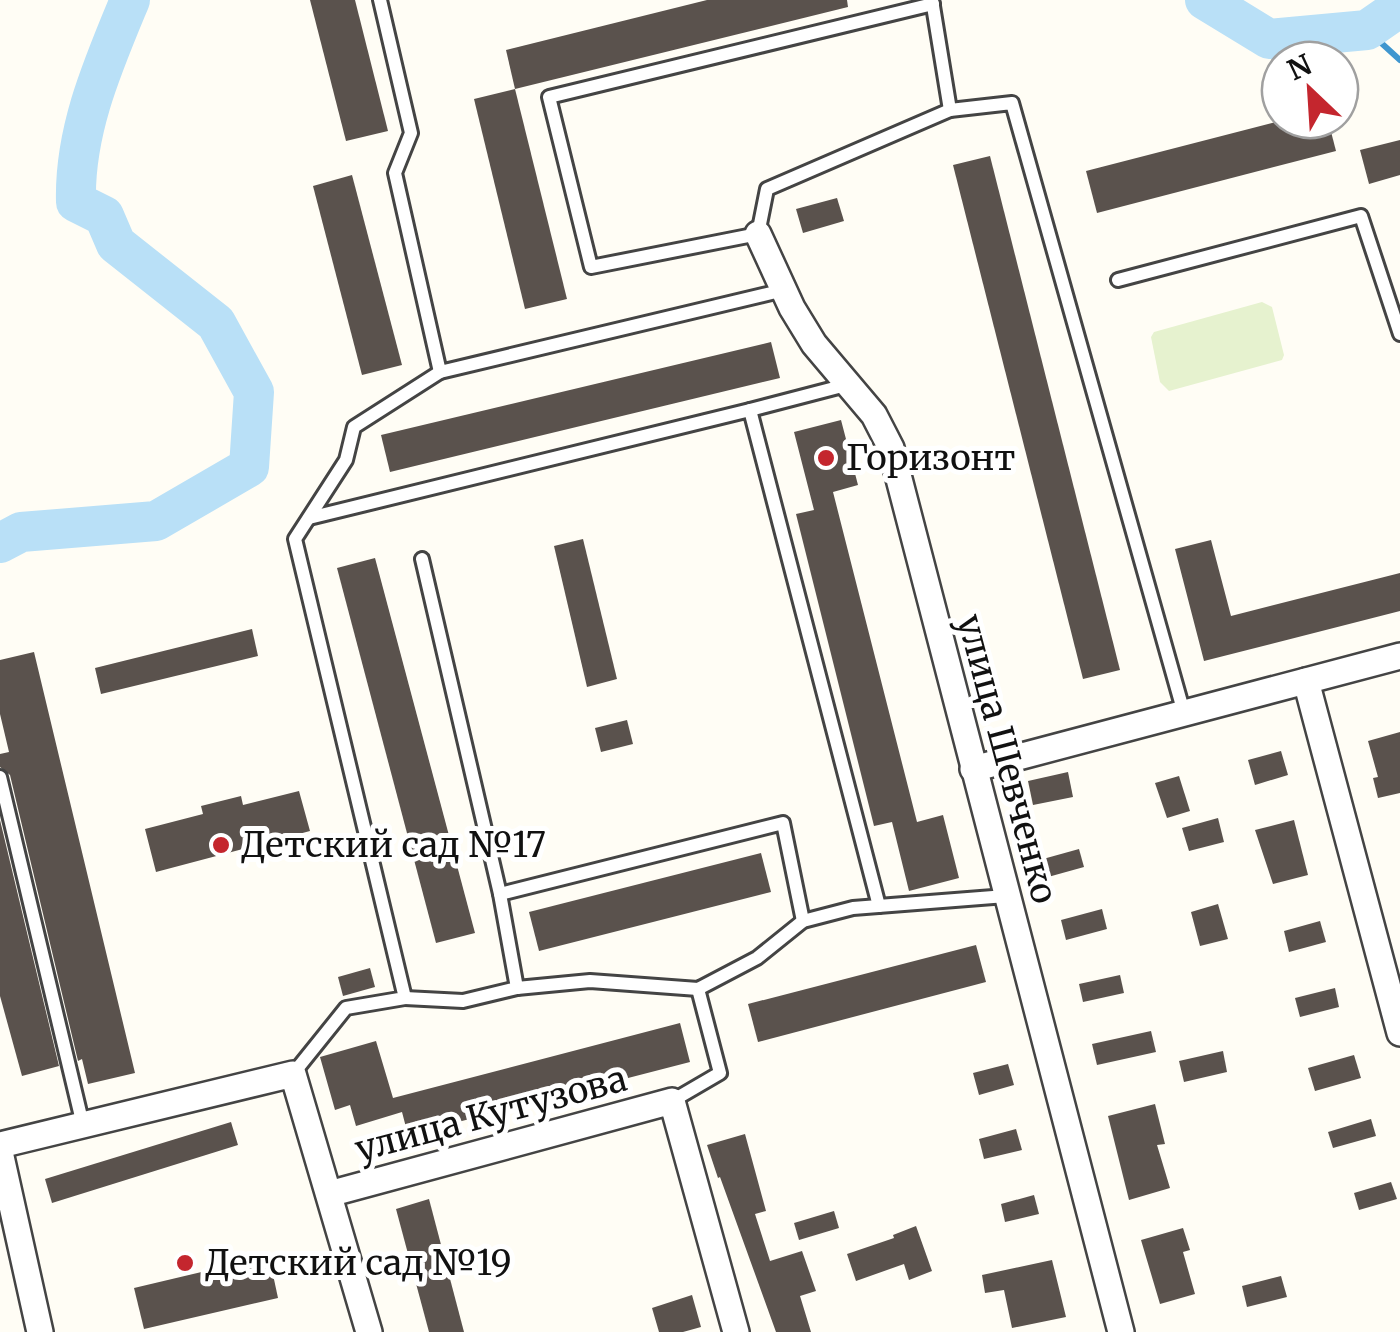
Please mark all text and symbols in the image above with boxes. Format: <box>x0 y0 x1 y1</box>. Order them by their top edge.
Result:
north arrow <box>1260 40 1360 140</box>
text: N <box>1282 46 1317 88</box>
place label: Горизонт <box>846 436 1016 480</box>
marker: Горизонт <box>815 447 837 469</box>
street label: улица Шевченко <box>947 610 1067 908</box>
place label: Детский сад №17 <box>241 823 546 867</box>
marker: Детский сад №17 <box>210 834 232 856</box>
street label: улица Кутузова <box>350 1057 632 1171</box>
place label: Детский сад №19 <box>205 1241 512 1285</box>
marker: Детский сад №19 <box>174 1252 196 1274</box>

